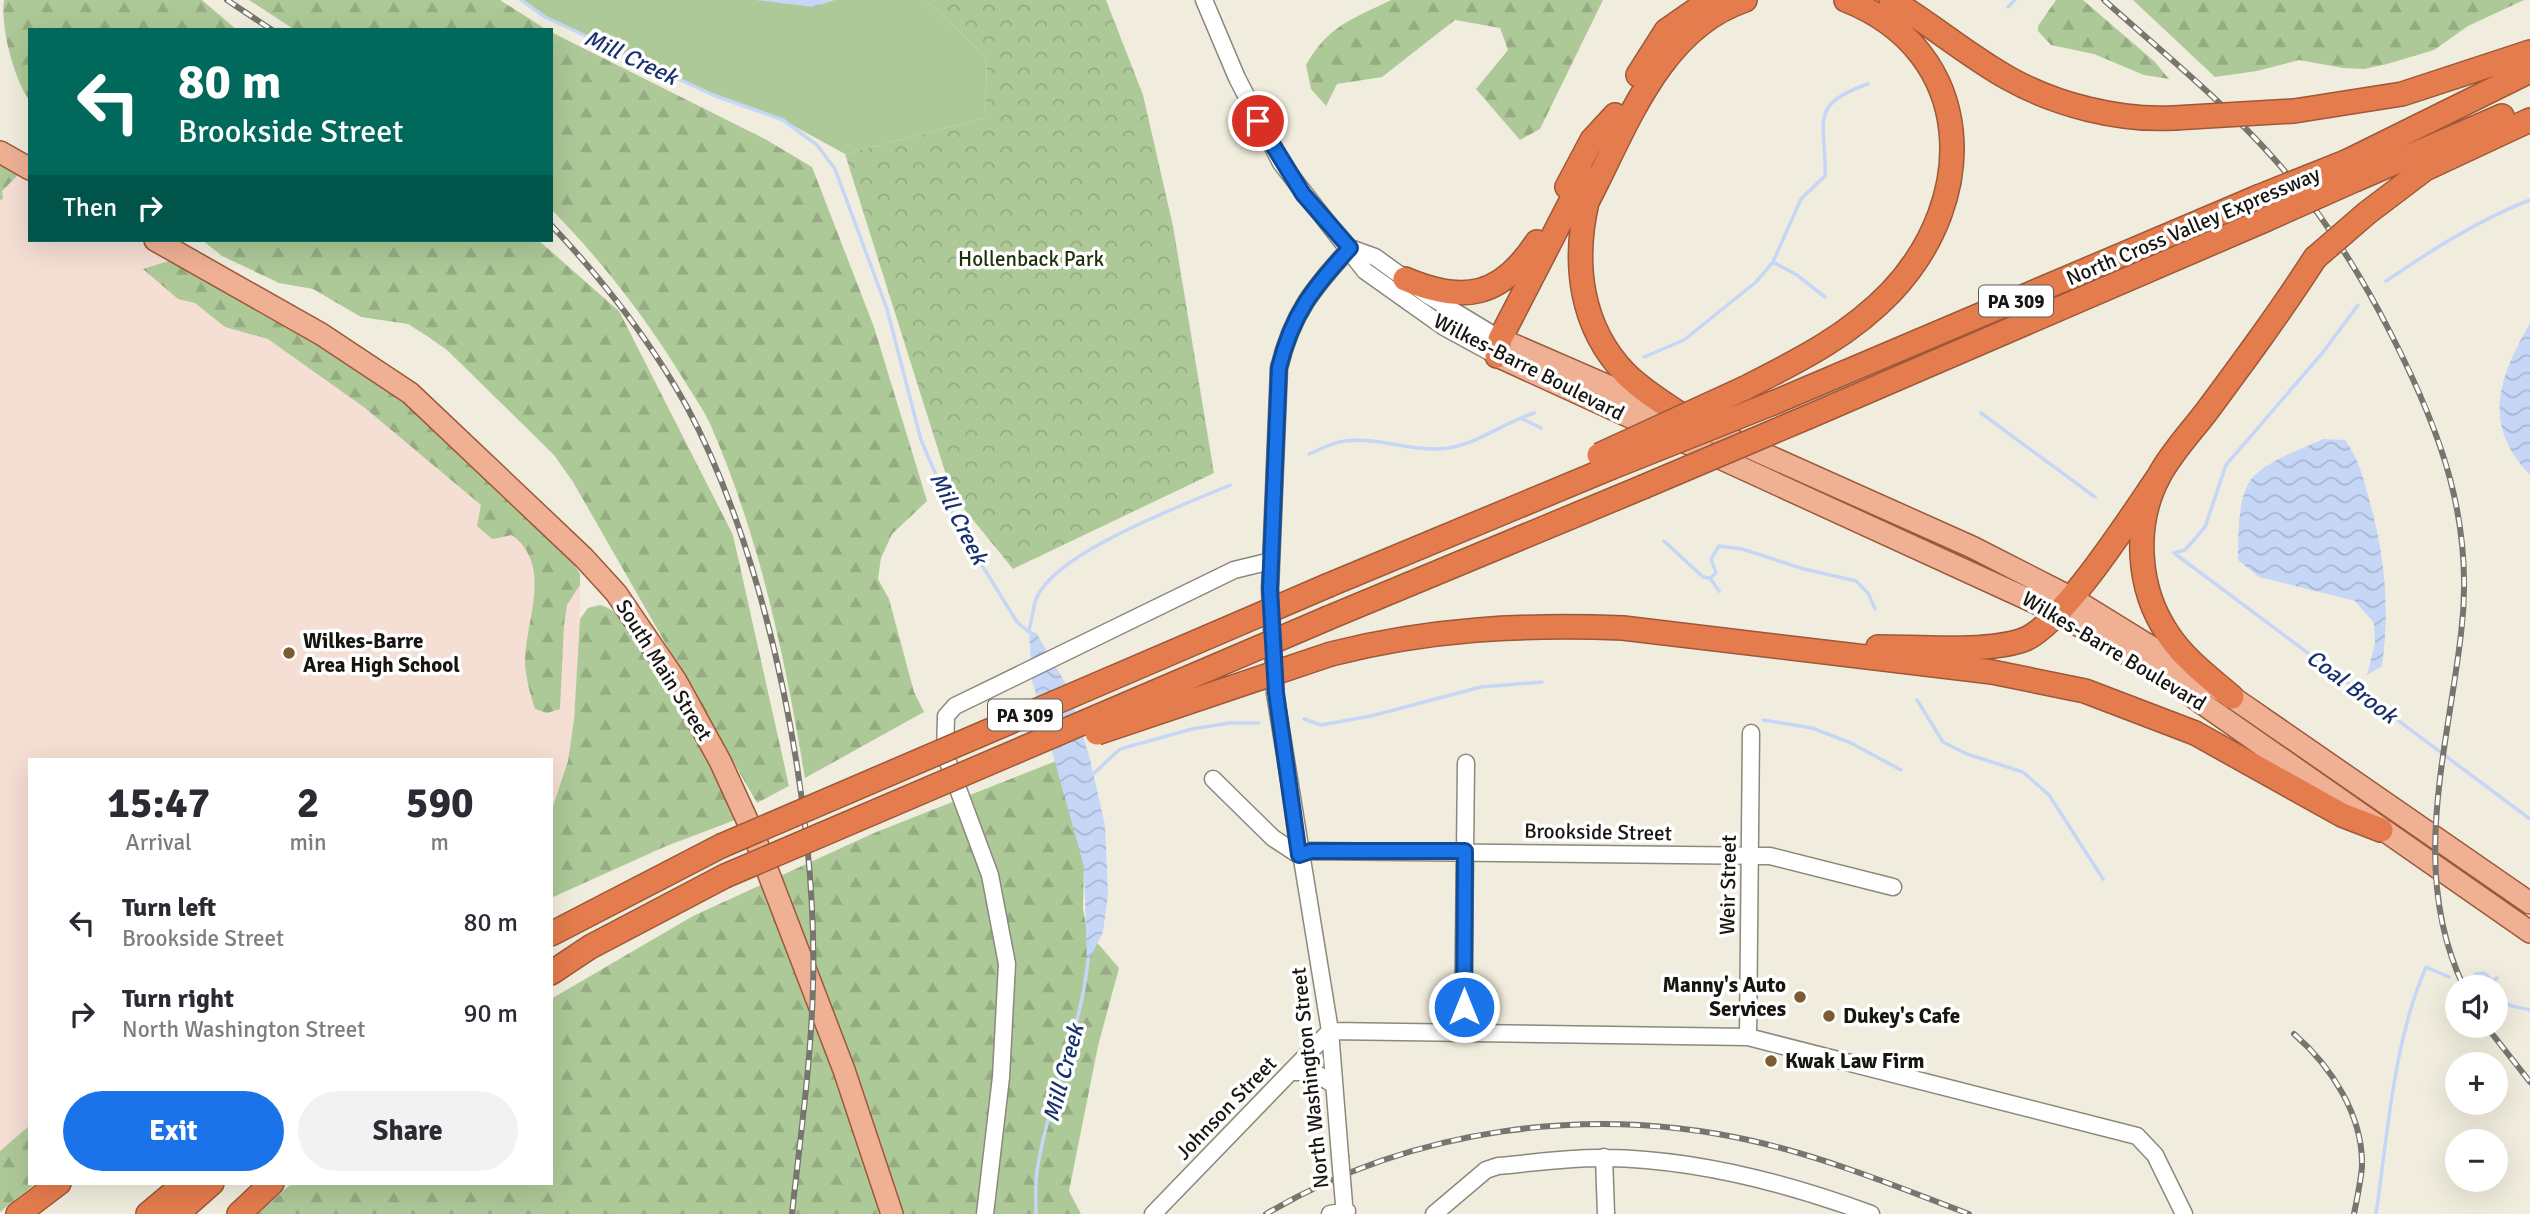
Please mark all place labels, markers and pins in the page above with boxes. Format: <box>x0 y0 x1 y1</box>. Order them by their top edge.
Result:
pin <box>1228 91 1288 151</box>
place label: Wilkes-Barre Area High School <box>303 628 460 678</box>
marker: Wilkes-Barre Area High School <box>281 645 297 661</box>
place label: Manny's Auto Services <box>1662 972 1786 1022</box>
marker: Manny's Auto Services <box>1792 989 1808 1005</box>
place label: Dukey's Cafe <box>1843 1003 1960 1029</box>
marker: Dukey's Cafe <box>1821 1008 1837 1024</box>
place label: Kwak Law Firm <box>1785 1048 1925 1074</box>
marker: Kwak Law Firm <box>1763 1053 1779 1069</box>

